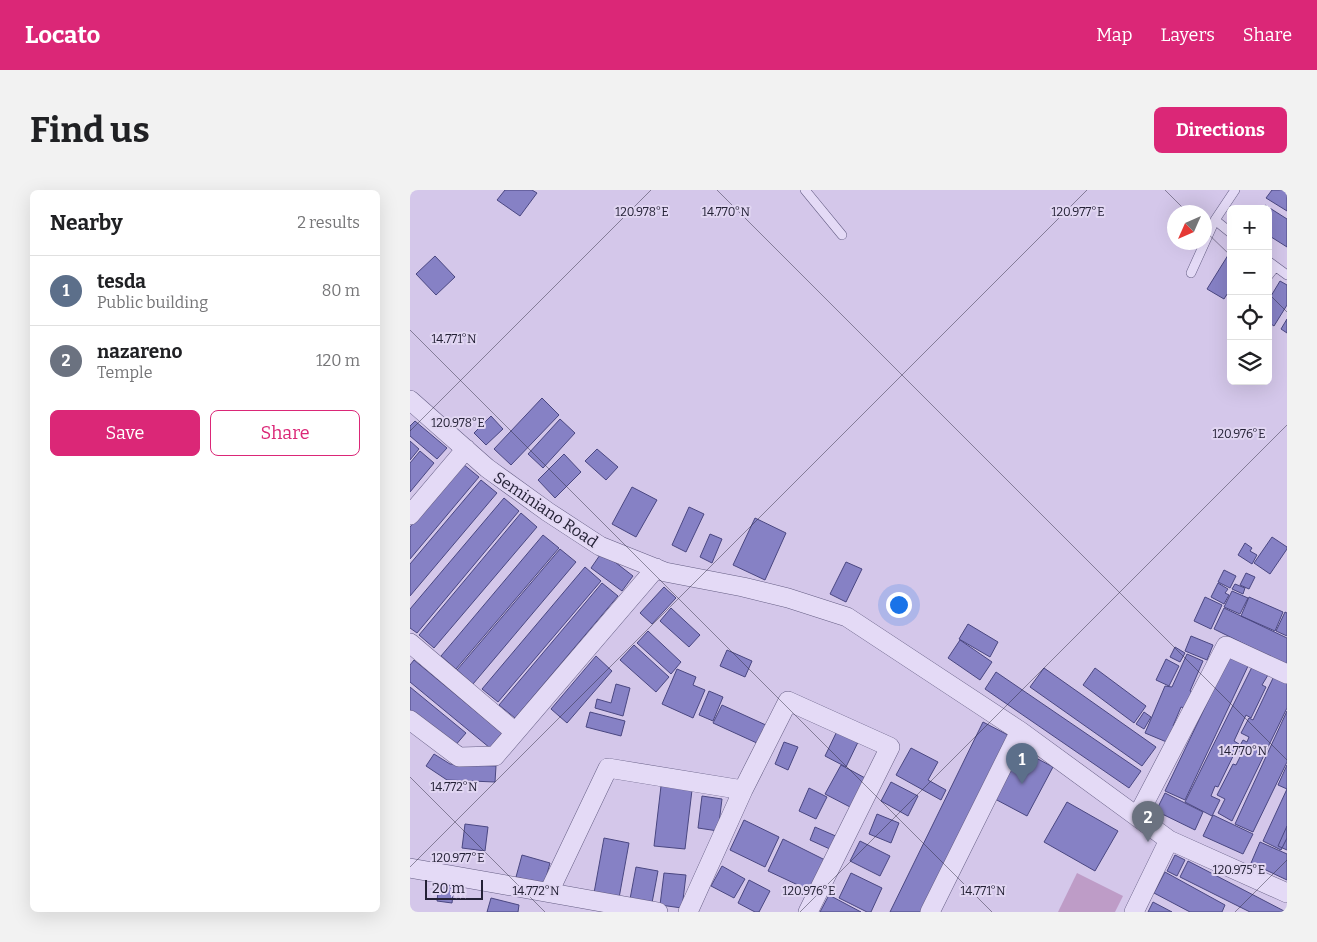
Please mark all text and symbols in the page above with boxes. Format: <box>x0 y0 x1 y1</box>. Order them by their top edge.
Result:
text: Locato <box>25 21 100 49</box>
text: Map <box>1096 24 1132 46</box>
text: Layers <box>1160 24 1215 46</box>
text: Share <box>1243 24 1292 46</box>
button: Directions <box>1154 107 1287 153</box>
text: Find us <box>30 109 150 151</box>
text: 120.978°E <box>615 205 669 219</box>
text: 14.770°N <box>702 205 750 219</box>
text: 120.977°E <box>1052 205 1104 219</box>
north arrow <box>1167 205 1212 250</box>
map controls <box>1227 205 1272 385</box>
button: + <box>1227 205 1272 250</box>
text: Nearby <box>50 210 123 236</box>
text: 2 results <box>297 213 360 232</box>
button: − <box>1227 250 1272 295</box>
text: tesda <box>97 270 146 293</box>
text: 1 <box>63 281 69 300</box>
text: 80 m <box>322 281 360 300</box>
text: Public building <box>97 293 208 312</box>
button: locate <box>1227 295 1272 340</box>
text: 14.771°N <box>431 332 477 346</box>
text: nazareno <box>97 340 182 363</box>
button: layers <box>1227 340 1272 385</box>
text: 2 <box>61 351 71 370</box>
text: 120 m <box>316 351 360 370</box>
text: Temple <box>97 363 152 382</box>
button: Save <box>50 410 200 456</box>
button: Share <box>210 410 360 456</box>
text: 120.978°E <box>431 416 485 430</box>
text: 120.976°E <box>1213 427 1265 441</box>
street label: Seminiano Road <box>490 467 602 552</box>
your location <box>886 592 912 618</box>
pin: 1 <box>1006 743 1038 784</box>
text: 14.770°N <box>1219 744 1267 758</box>
text: 14.772°N <box>430 780 478 794</box>
pin: 2 <box>1132 801 1164 842</box>
text: 120.977°E <box>432 851 484 865</box>
text: 120.975°E <box>1213 863 1265 877</box>
scale bar <box>425 877 482 900</box>
text: 20 m <box>432 880 465 897</box>
text: 14.772°N <box>512 884 560 898</box>
text: 120.976°E <box>783 884 835 898</box>
text: 14.771°N <box>960 884 1006 898</box>

